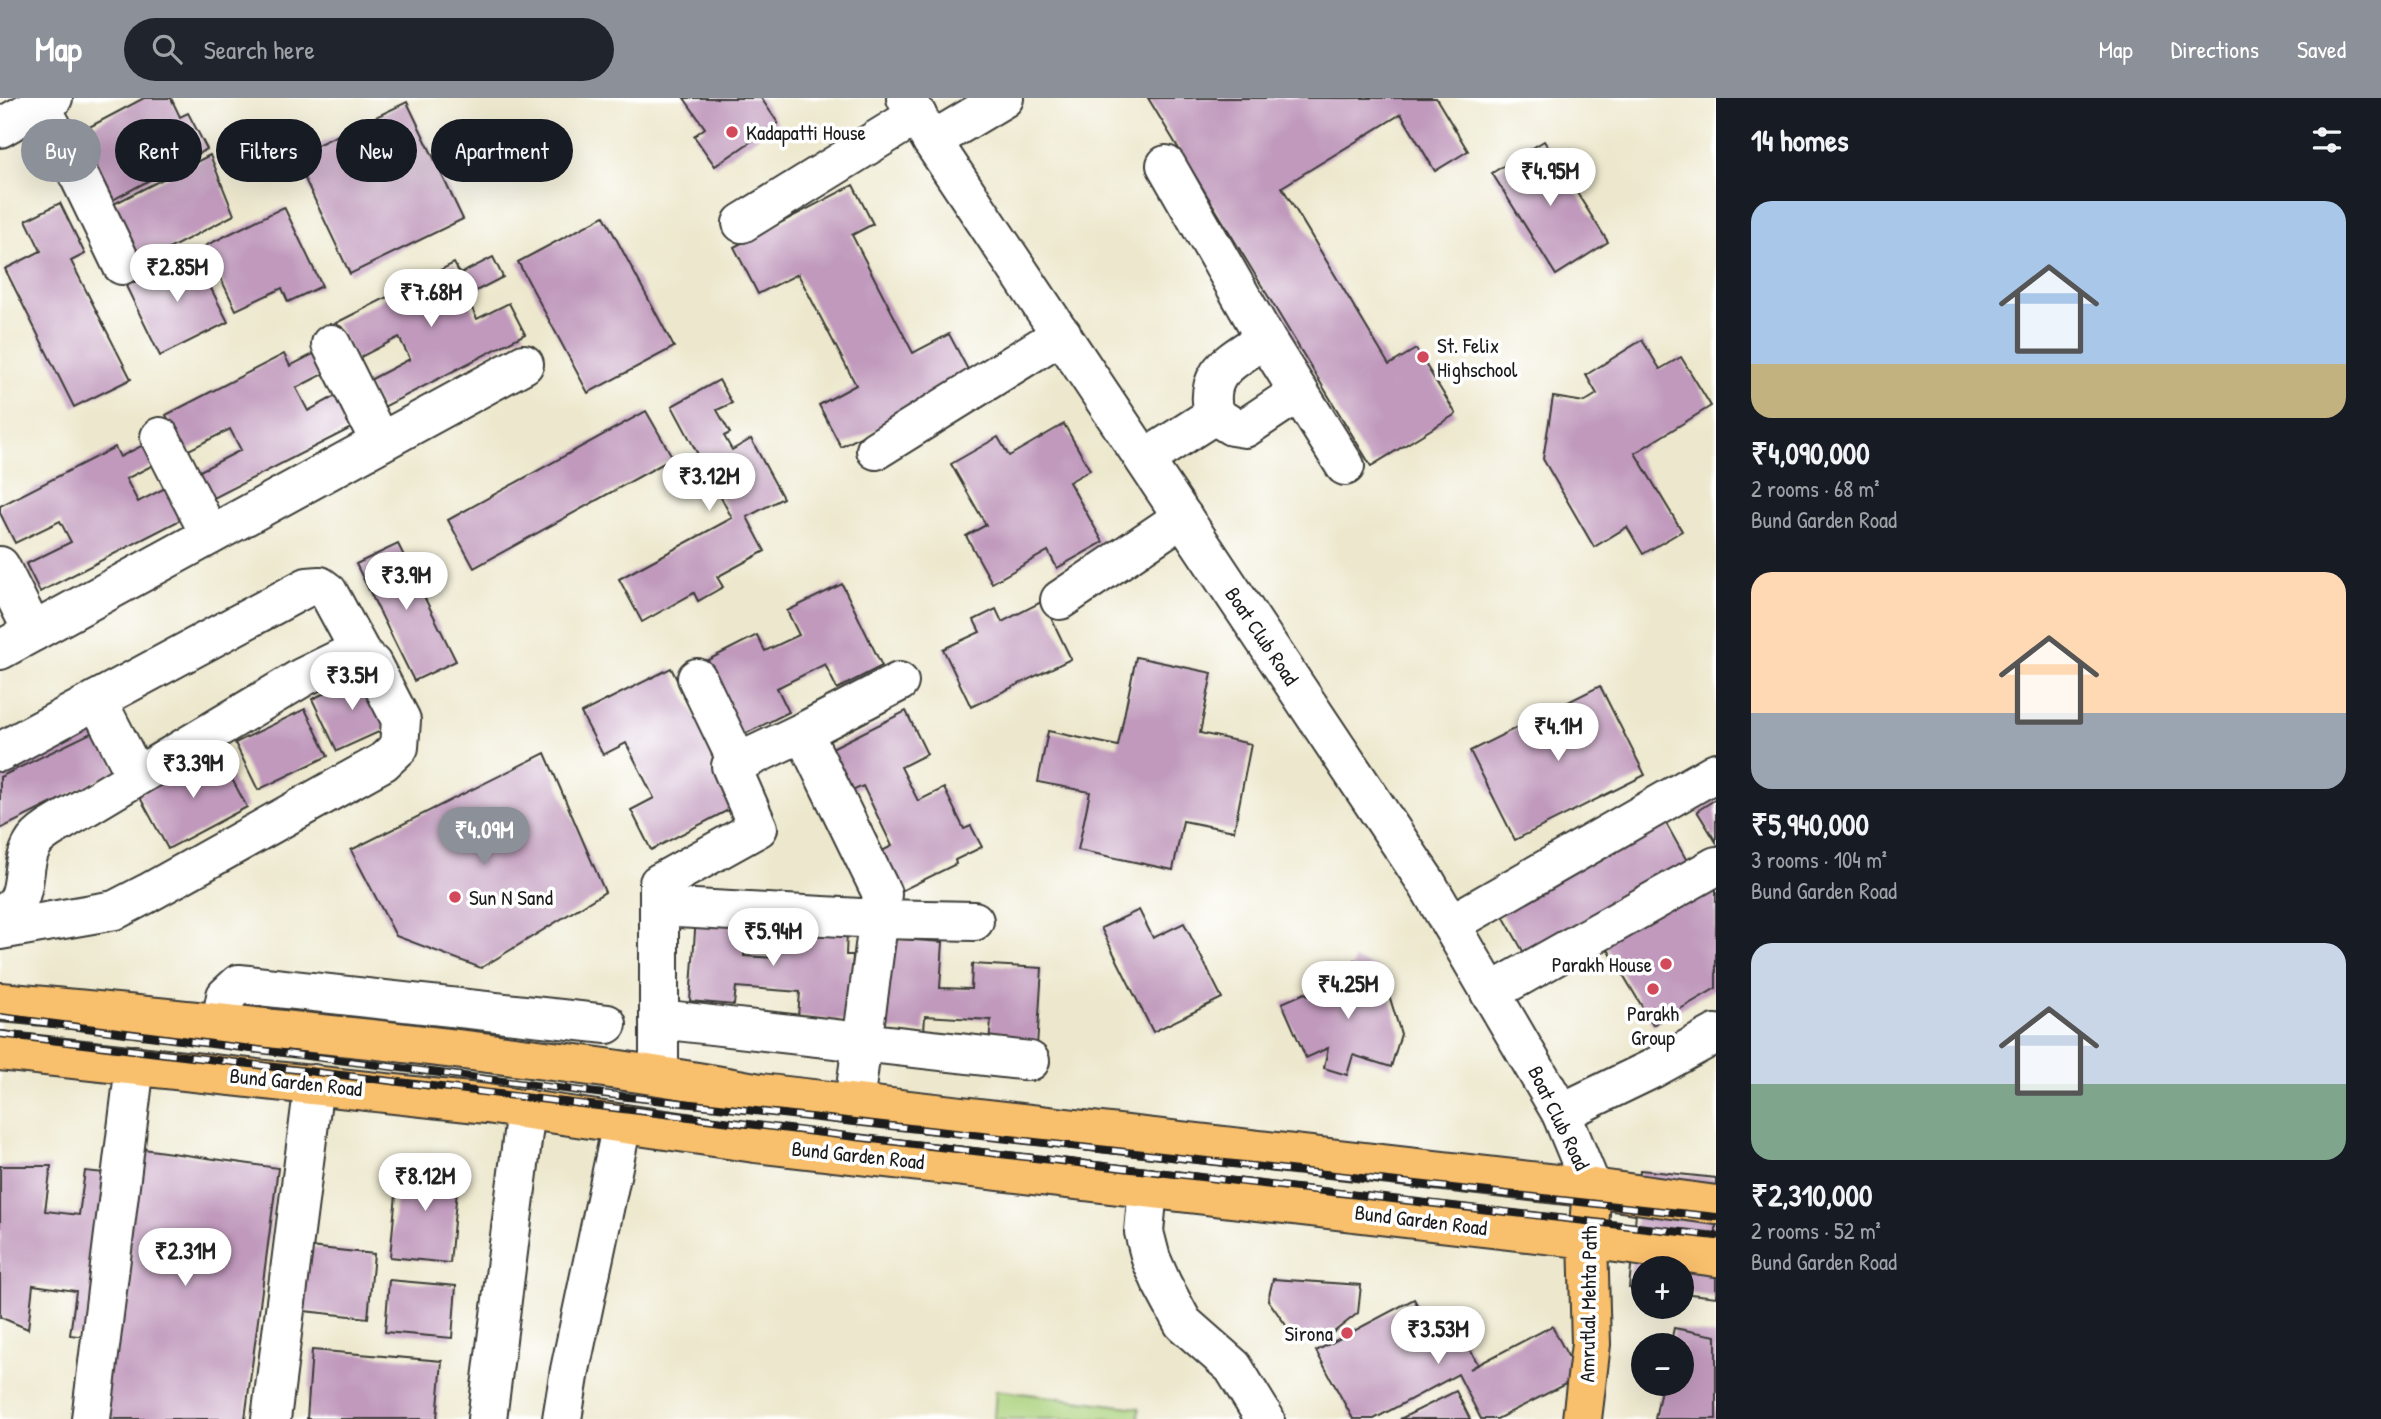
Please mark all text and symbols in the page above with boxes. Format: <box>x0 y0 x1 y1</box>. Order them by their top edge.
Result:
search box <box>124 18 614 81</box>
text: Map <box>35 27 82 71</box>
icon: search <box>148 30 186 68</box>
text: Search here <box>204 32 315 67</box>
text: Map <box>2099 33 2133 65</box>
text: Directions <box>2171 33 2259 65</box>
text: Saved <box>2297 33 2346 65</box>
place label: Kadapatti House <box>746 118 866 147</box>
chip: Buy <box>21 119 101 182</box>
chip: Rent <box>115 119 202 182</box>
chip: Filters <box>216 119 322 182</box>
chip: New <box>336 119 417 182</box>
chip: Apartment <box>431 119 573 182</box>
text: 14 homes <box>1751 120 1849 160</box>
icon: filters <box>2308 121 2346 159</box>
marker: Kadapatti House <box>724 124 740 140</box>
pin: ₹4.95M <box>1493 148 1607 208</box>
text: ₹4.95M <box>1521 155 1579 186</box>
pin: ₹2.85M <box>120 244 234 304</box>
icon: home <box>1986 246 2112 372</box>
text: ₹2.85M <box>146 251 208 282</box>
pin: ₹7.68M <box>374 270 488 329</box>
text: ₹7.68M <box>400 276 462 307</box>
place label: St. Felix Highschool <box>1437 331 1518 384</box>
marker: St. Felix Highschool <box>1415 349 1431 365</box>
text: ₹4,090,000 <box>1751 433 1870 473</box>
pin: ₹3.12M <box>652 454 766 513</box>
text: ₹3.12M <box>678 460 740 491</box>
text: 2 rooms · 68 m² <box>1751 473 1879 504</box>
text: Bund Garden Road <box>1751 504 1897 535</box>
pin: ₹3.9M <box>357 552 455 612</box>
text: ₹3.9M <box>381 559 431 590</box>
street label: Boat Club Road <box>1218 581 1306 691</box>
icon: home <box>1986 617 2112 743</box>
pin: ₹3.5M <box>303 652 401 712</box>
text: ₹3.5M <box>326 659 378 690</box>
pin: ₹4.1M <box>1509 704 1607 763</box>
text: ₹4.1M <box>1534 710 1582 741</box>
pin: ₹3.39M <box>136 740 250 800</box>
text: ₹3.39M <box>163 747 223 778</box>
text: ₹5,940,000 <box>1751 804 1869 844</box>
pin: ₹4.09M <box>427 808 541 867</box>
text: ₹4.09M <box>454 814 514 845</box>
text: 3 rooms · 104 m² <box>1751 844 1887 875</box>
text: Bund Garden Road <box>1751 875 1897 906</box>
place label: Sun N Sand <box>469 883 553 912</box>
marker: Sun N Sand <box>447 889 463 905</box>
pin: ₹5.94M <box>716 908 830 968</box>
text: ₹5.94M <box>744 915 802 946</box>
place label: Parakh House <box>1552 950 1652 979</box>
marker: Parakh House <box>1658 956 1674 972</box>
pin: ₹4.25M <box>1291 962 1405 1021</box>
text: ₹4.25M <box>1318 968 1378 999</box>
marker: Parakh Group <box>1645 981 1661 997</box>
icon: home <box>1986 988 2112 1114</box>
place label: Parakh Group <box>1627 999 1679 1052</box>
street label: Bund Garden Road <box>228 1061 364 1103</box>
street label: Boat Club Road <box>1521 1061 1597 1175</box>
street label: Bund Garden Road <box>790 1134 926 1176</box>
pin: ₹8.12M <box>368 1154 482 1213</box>
text: ₹8.12M <box>395 1160 455 1191</box>
text: ₹2,310,000 <box>1751 1175 1872 1215</box>
street label: Bund Garden Road <box>1353 1197 1489 1243</box>
text: 2 rooms · 52 m² <box>1751 1215 1881 1246</box>
street label: Amrutlal Mehta Path <box>1572 1225 1604 1383</box>
pin: ₹2.31M <box>128 1228 242 1288</box>
text: ₹2.31M <box>154 1235 216 1266</box>
text: Bund Garden Road <box>1751 1246 1897 1277</box>
map controls <box>1631 1256 1694 1396</box>
button: + <box>1631 1256 1694 1319</box>
pin: ₹3.53M <box>1381 1306 1495 1366</box>
text: ₹3.53M <box>1407 1313 1469 1344</box>
place label: Sirona <box>1284 1319 1333 1348</box>
marker: Sirona <box>1339 1325 1355 1341</box>
button: − <box>1631 1333 1694 1396</box>

